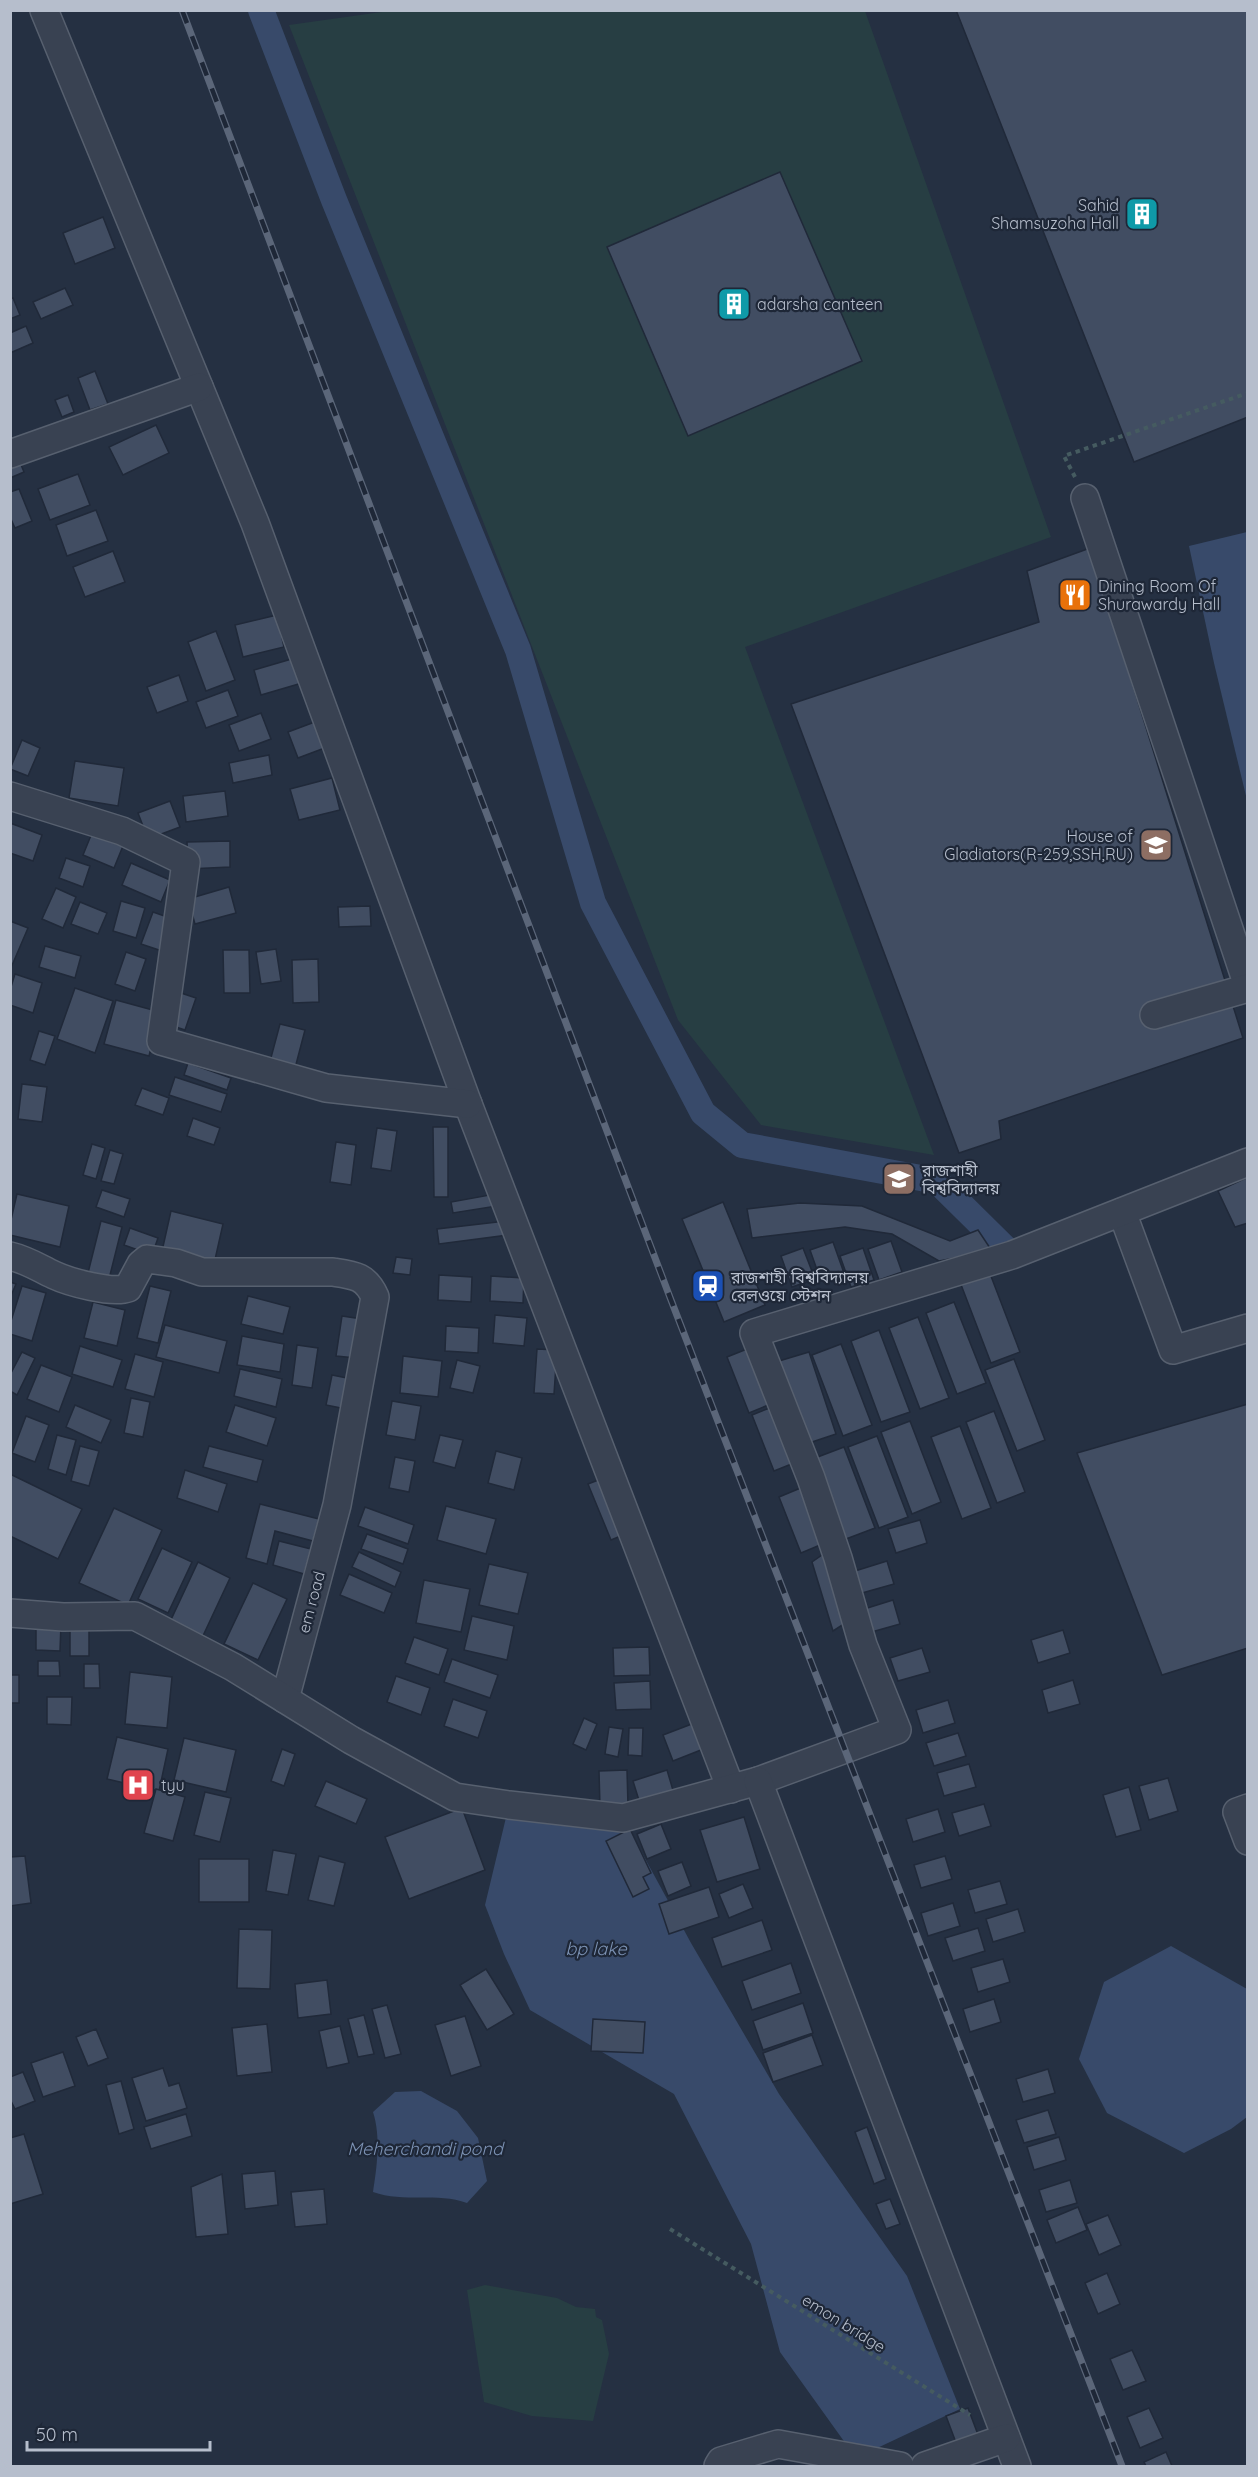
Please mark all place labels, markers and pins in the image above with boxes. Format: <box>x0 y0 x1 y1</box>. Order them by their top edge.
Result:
place label: Sahid Shamsuzoha Hall <box>991 195 1119 233</box>
building icon: Sahid Shamsuzoha Hall <box>1124 196 1160 232</box>
building icon: adarsha canteen <box>716 286 752 322</box>
place label: adarsha canteen <box>757 294 883 314</box>
place label: Dining Room Of Shurawardy Hall <box>1098 576 1220 614</box>
restaurant icon: Dining Room Of Shurawardy Hall <box>1057 577 1093 613</box>
place label: House of Gladiators(R-259,SSH,RU) <box>944 826 1133 864</box>
school or university icon: House of Gladiators(R-259,SSH,RU) <box>1138 827 1174 863</box>
place label: রাজশাহী বিশ্ববিদ্যালয় <box>921 1160 1001 1198</box>
school or university icon: রাজশাহী বিশ্ববিদ্যালয় <box>881 1161 917 1197</box>
place label: রাজশাহী বিশ্ববিদ্যালয় রেলওয়ে স্টেশন <box>730 1267 870 1305</box>
station icon: রাজশাহী বিশ্ববিদ্যালয় রেলওয়ে স্টেশন <box>690 1268 726 1304</box>
hospital icon: tyu <box>120 1767 156 1803</box>
place label: tyu <box>161 1775 185 1795</box>

